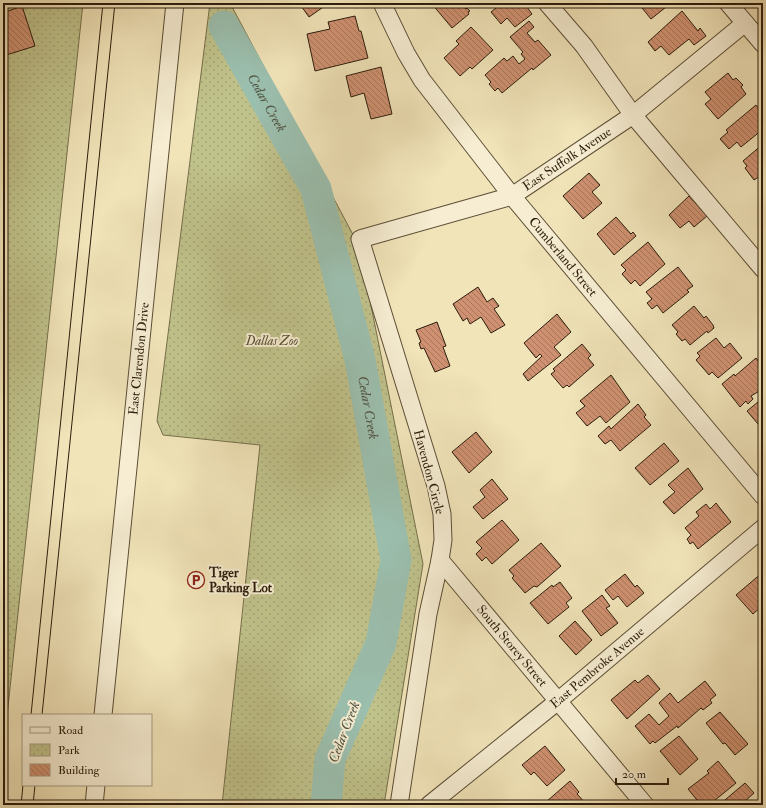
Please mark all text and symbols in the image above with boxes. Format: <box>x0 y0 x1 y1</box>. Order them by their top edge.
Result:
water label: Cedar Creek <box>244 70 291 135</box>
street label: East Suffolk Avenue <box>519 123 615 195</box>
street label: Cumberland Street <box>525 214 601 300</box>
street label: East Clarendon Drive <box>125 301 153 416</box>
park label: Dallas Zoo <box>245 333 299 349</box>
water label: Cedar Creek <box>354 374 383 441</box>
street label: Havendon Circle <box>410 428 448 517</box>
place label: Tiger Parking Lot <box>208 565 273 597</box>
parking icon: Tiger Parking Lot <box>186 570 206 590</box>
street label: South Storey Street <box>473 602 551 690</box>
street label: East Pembroke Avenue <box>547 623 648 712</box>
water label: Cedar Creek <box>325 699 364 765</box>
legend <box>22 714 152 786</box>
text: Road <box>58 723 83 738</box>
text: Park <box>58 743 80 758</box>
scale bar <box>616 760 668 786</box>
text: Building <box>58 763 101 778</box>
text: 20 m <box>622 767 647 782</box>

